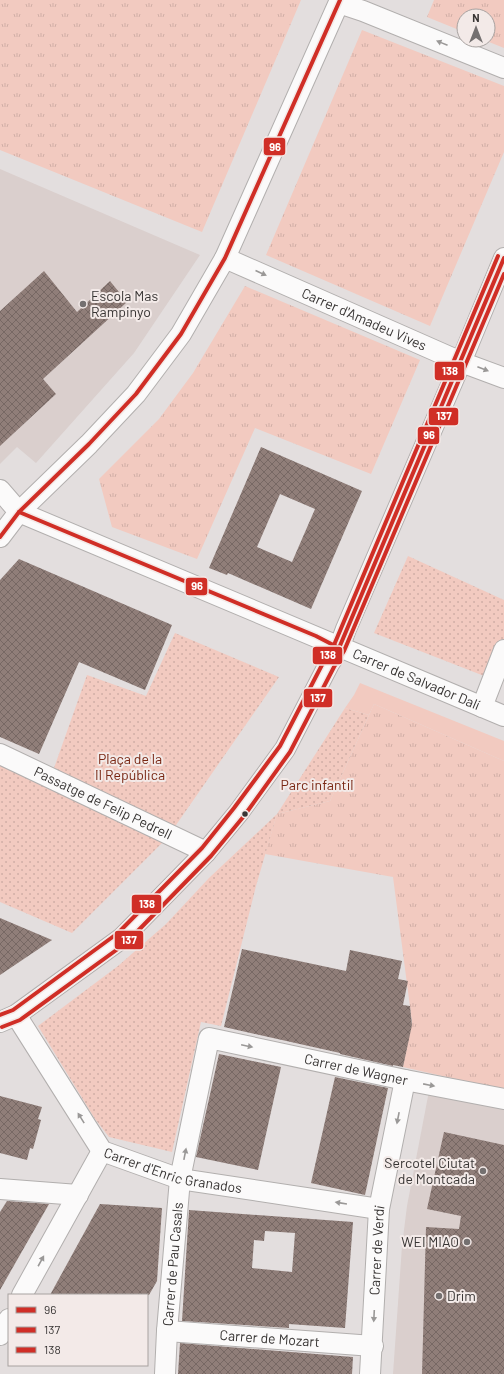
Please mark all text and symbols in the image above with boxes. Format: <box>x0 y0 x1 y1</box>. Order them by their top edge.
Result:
north arrow <box>456 8 496 48</box>
text: N <box>472 11 480 24</box>
one-way arrow <box>436 40 447 46</box>
line badge: 96 <box>263 137 286 156</box>
text: 96 <box>269 140 281 153</box>
one-way arrow <box>255 270 266 276</box>
street label: Carrer d'Amadeu Vives <box>299 284 430 354</box>
place label: Escola Mas Rampinyo <box>91 287 158 320</box>
marker: Escola Mas Rampinyo <box>78 299 88 309</box>
line badge: 138 <box>434 361 465 381</box>
text: 138 <box>442 364 458 377</box>
one-way arrow <box>477 367 489 373</box>
line badge: 137 <box>428 407 459 426</box>
text: 137 <box>436 409 452 422</box>
line badge: 96 <box>417 426 440 445</box>
text: 96 <box>423 428 435 441</box>
line badge: 96 <box>185 577 208 596</box>
text: 96 <box>191 579 203 592</box>
street label: Carrer de Salvador Dalí <box>350 644 483 713</box>
line badge: 138 <box>312 646 343 665</box>
text: 138 <box>320 648 336 661</box>
line badge: 137 <box>303 688 333 708</box>
text: 137 <box>310 691 326 704</box>
park label: Plaça de la II República <box>95 750 165 783</box>
street label: Passatge de Felip Pedrell <box>31 762 175 843</box>
park label: Parc infantil <box>281 776 353 793</box>
unlabelled marker <box>240 809 250 819</box>
line badge: 138 <box>131 894 162 914</box>
text: 138 <box>139 897 155 910</box>
line badge: 137 <box>114 930 144 950</box>
text: 137 <box>121 933 137 946</box>
one-way arrow <box>241 1044 253 1050</box>
street label: Carrer de Wagner <box>303 1050 409 1088</box>
one-way arrow <box>423 1082 435 1088</box>
one-way arrow <box>77 1112 84 1124</box>
one-way arrow <box>394 1112 400 1124</box>
street label: Carrer d'Enric Granados <box>102 1143 244 1196</box>
one-way arrow <box>183 1148 189 1160</box>
place label: Sercotel Ciutat de Montcada <box>384 1154 475 1187</box>
marker: Sercotel Ciutat de Montcada <box>478 1166 488 1176</box>
one-way arrow <box>335 1200 347 1206</box>
street label: Carrer de Pau Casals <box>158 1201 186 1327</box>
street label: Carrer de Verdi <box>365 1203 388 1296</box>
place label: WEI MIAO <box>401 1233 459 1250</box>
marker: WEI MIAO <box>462 1237 472 1247</box>
one-way arrow <box>38 1255 44 1267</box>
place label: Drim <box>447 1287 476 1304</box>
marker: Drim <box>434 1291 444 1301</box>
legend <box>8 1294 148 1366</box>
text: 96 <box>44 1302 56 1316</box>
one-way arrow <box>371 1310 377 1323</box>
text: 137 <box>44 1322 60 1336</box>
street label: Carrer de Mozart <box>219 1326 320 1350</box>
text: 138 <box>44 1342 61 1356</box>

